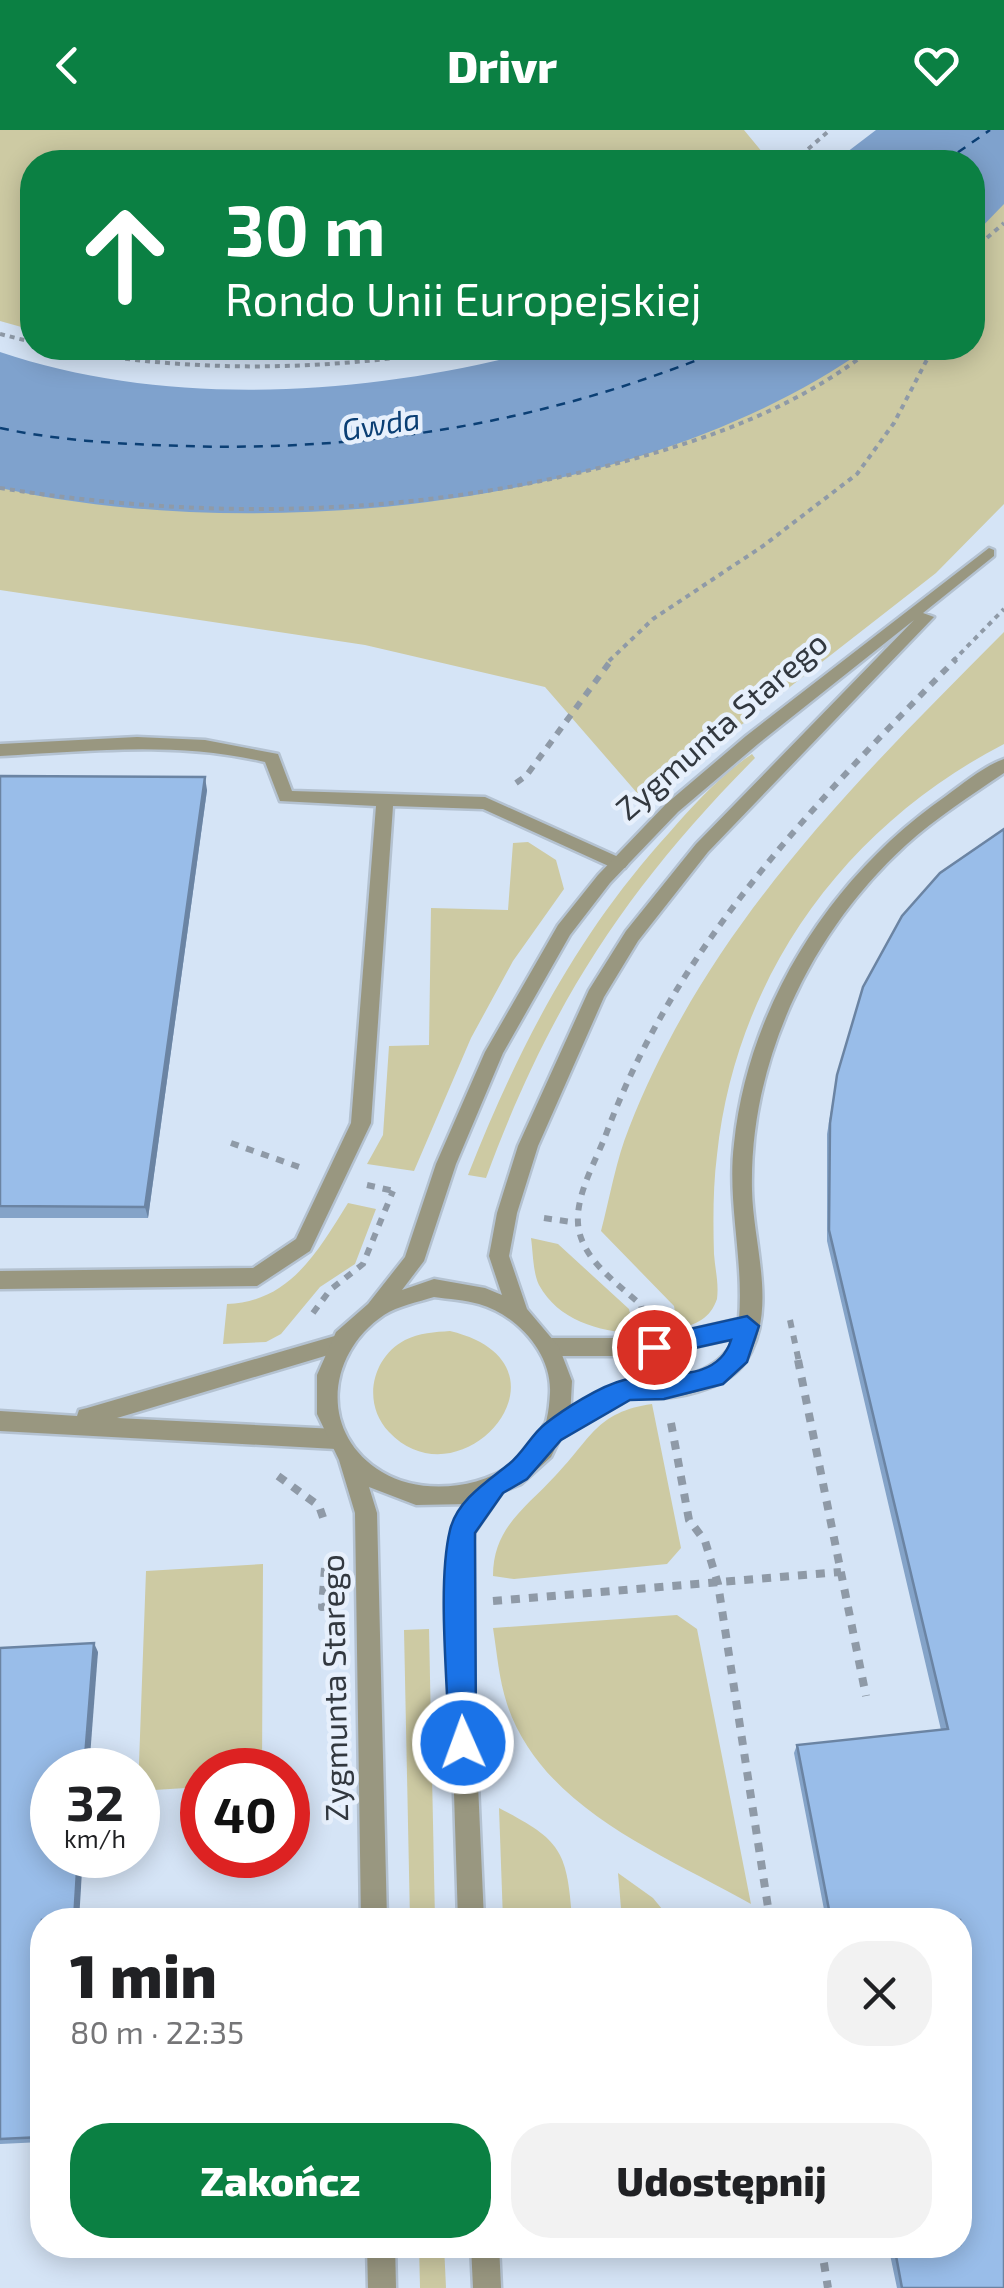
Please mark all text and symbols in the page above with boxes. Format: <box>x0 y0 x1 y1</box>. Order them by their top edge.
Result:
icon: back <box>40 38 95 93</box>
text: Drivr <box>447 38 557 92</box>
icon: heart <box>909 38 964 93</box>
text: 30 m <box>225 186 386 270</box>
icon: ahead <box>60 190 190 320</box>
text: Rondo Unii Europejskiej <box>225 271 702 325</box>
water label: Gwda <box>339 399 422 447</box>
street label: Zygmunta Starego <box>607 622 834 827</box>
pin <box>612 1305 697 1390</box>
icon: arrive <box>627 1320 682 1375</box>
street label: Zygmunta Starego <box>312 1554 354 1822</box>
position arrow <box>411 1691 515 1795</box>
speed limit sign: 40 <box>180 1748 310 1878</box>
text: 32 <box>66 1771 124 1831</box>
text: km/h <box>64 1823 126 1853</box>
text: 1 min <box>70 1938 217 2010</box>
button: close <box>827 1941 932 2046</box>
text: 80 m · 22:35 <box>70 2012 244 2050</box>
button: Zakończ <box>70 2123 491 2238</box>
button: Udostępnij <box>511 2123 932 2238</box>

